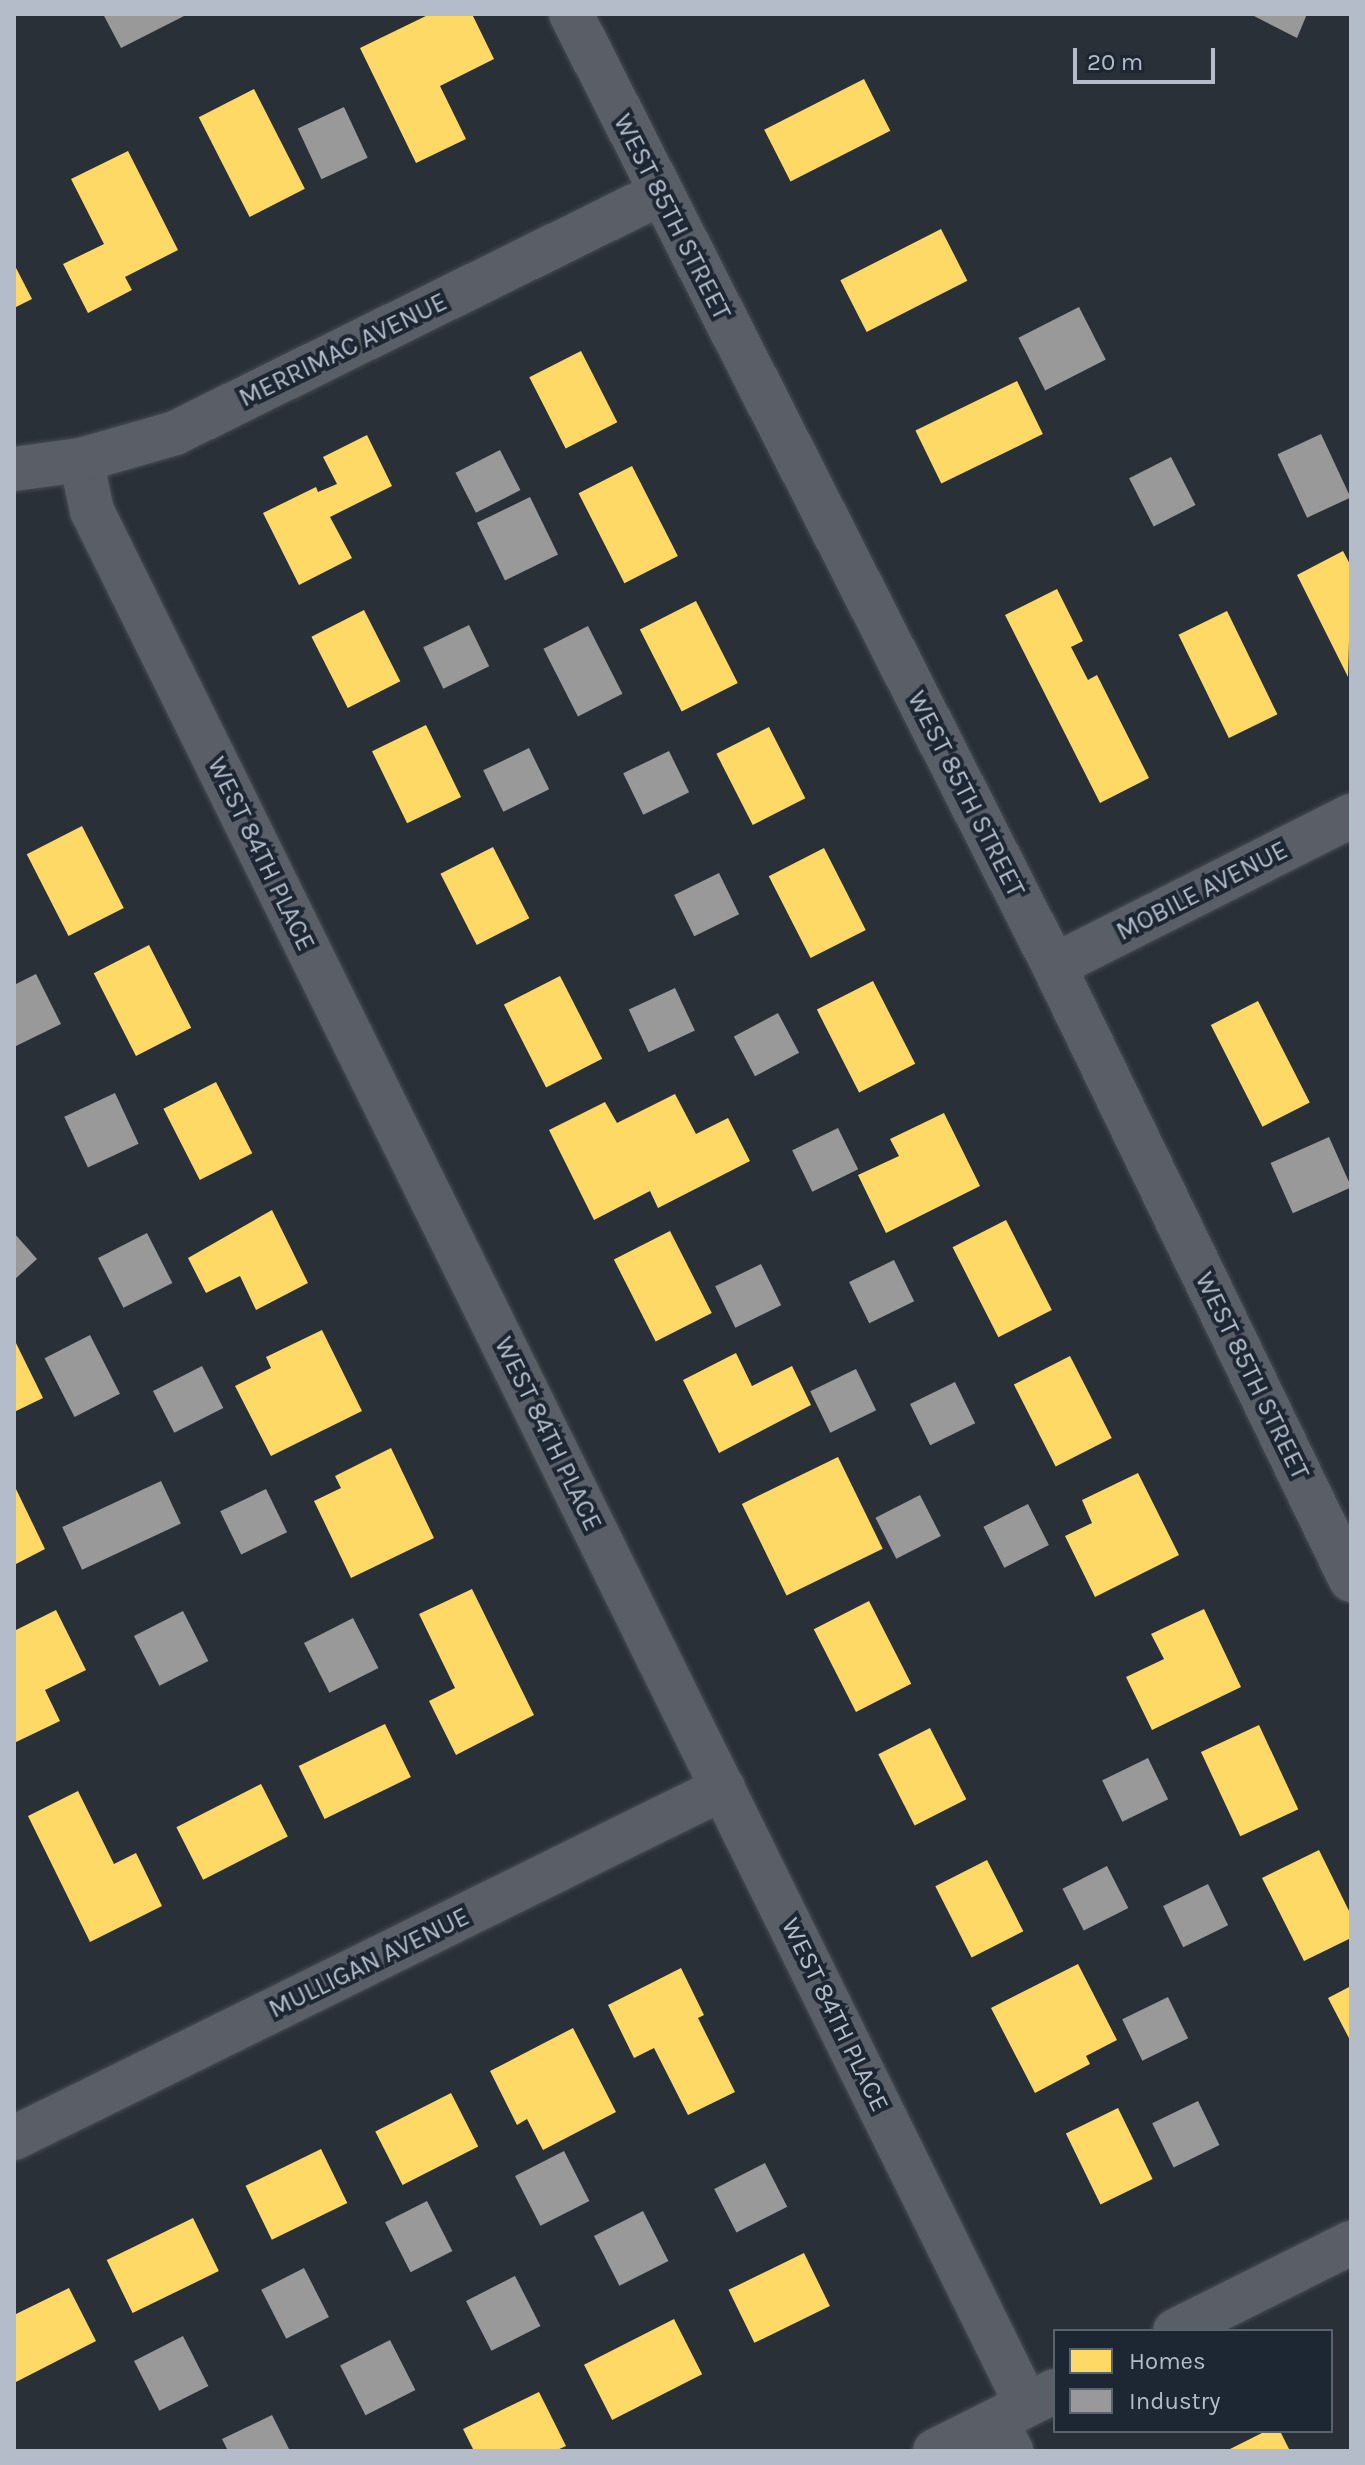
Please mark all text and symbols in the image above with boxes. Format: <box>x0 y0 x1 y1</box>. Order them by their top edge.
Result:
scale bar <box>1077 32 1219 82</box>
text: 20 m <box>1087 48 1143 76</box>
street label: WEST 85TH STREET <box>607 109 737 325</box>
street label: MERRIMAC AVENUE <box>234 286 452 414</box>
street label: WEST 85TH STREET <box>901 686 1031 902</box>
street label: WEST 84TH PLACE <box>201 752 321 956</box>
street label: MOBILE AVENUE <box>1111 834 1293 948</box>
street label: WEST 85TH STREET <box>1188 1267 1316 1485</box>
street label: WEST 84TH PLACE <box>488 1332 608 1536</box>
street label: MULLIGAN AVENUE <box>264 1901 474 2025</box>
street label: WEST 84TH PLACE <box>775 1913 895 2117</box>
legend <box>1053 2329 1333 2433</box>
text: Homes <box>1129 2347 1206 2375</box>
text: Industry <box>1129 2387 1220 2415</box>

